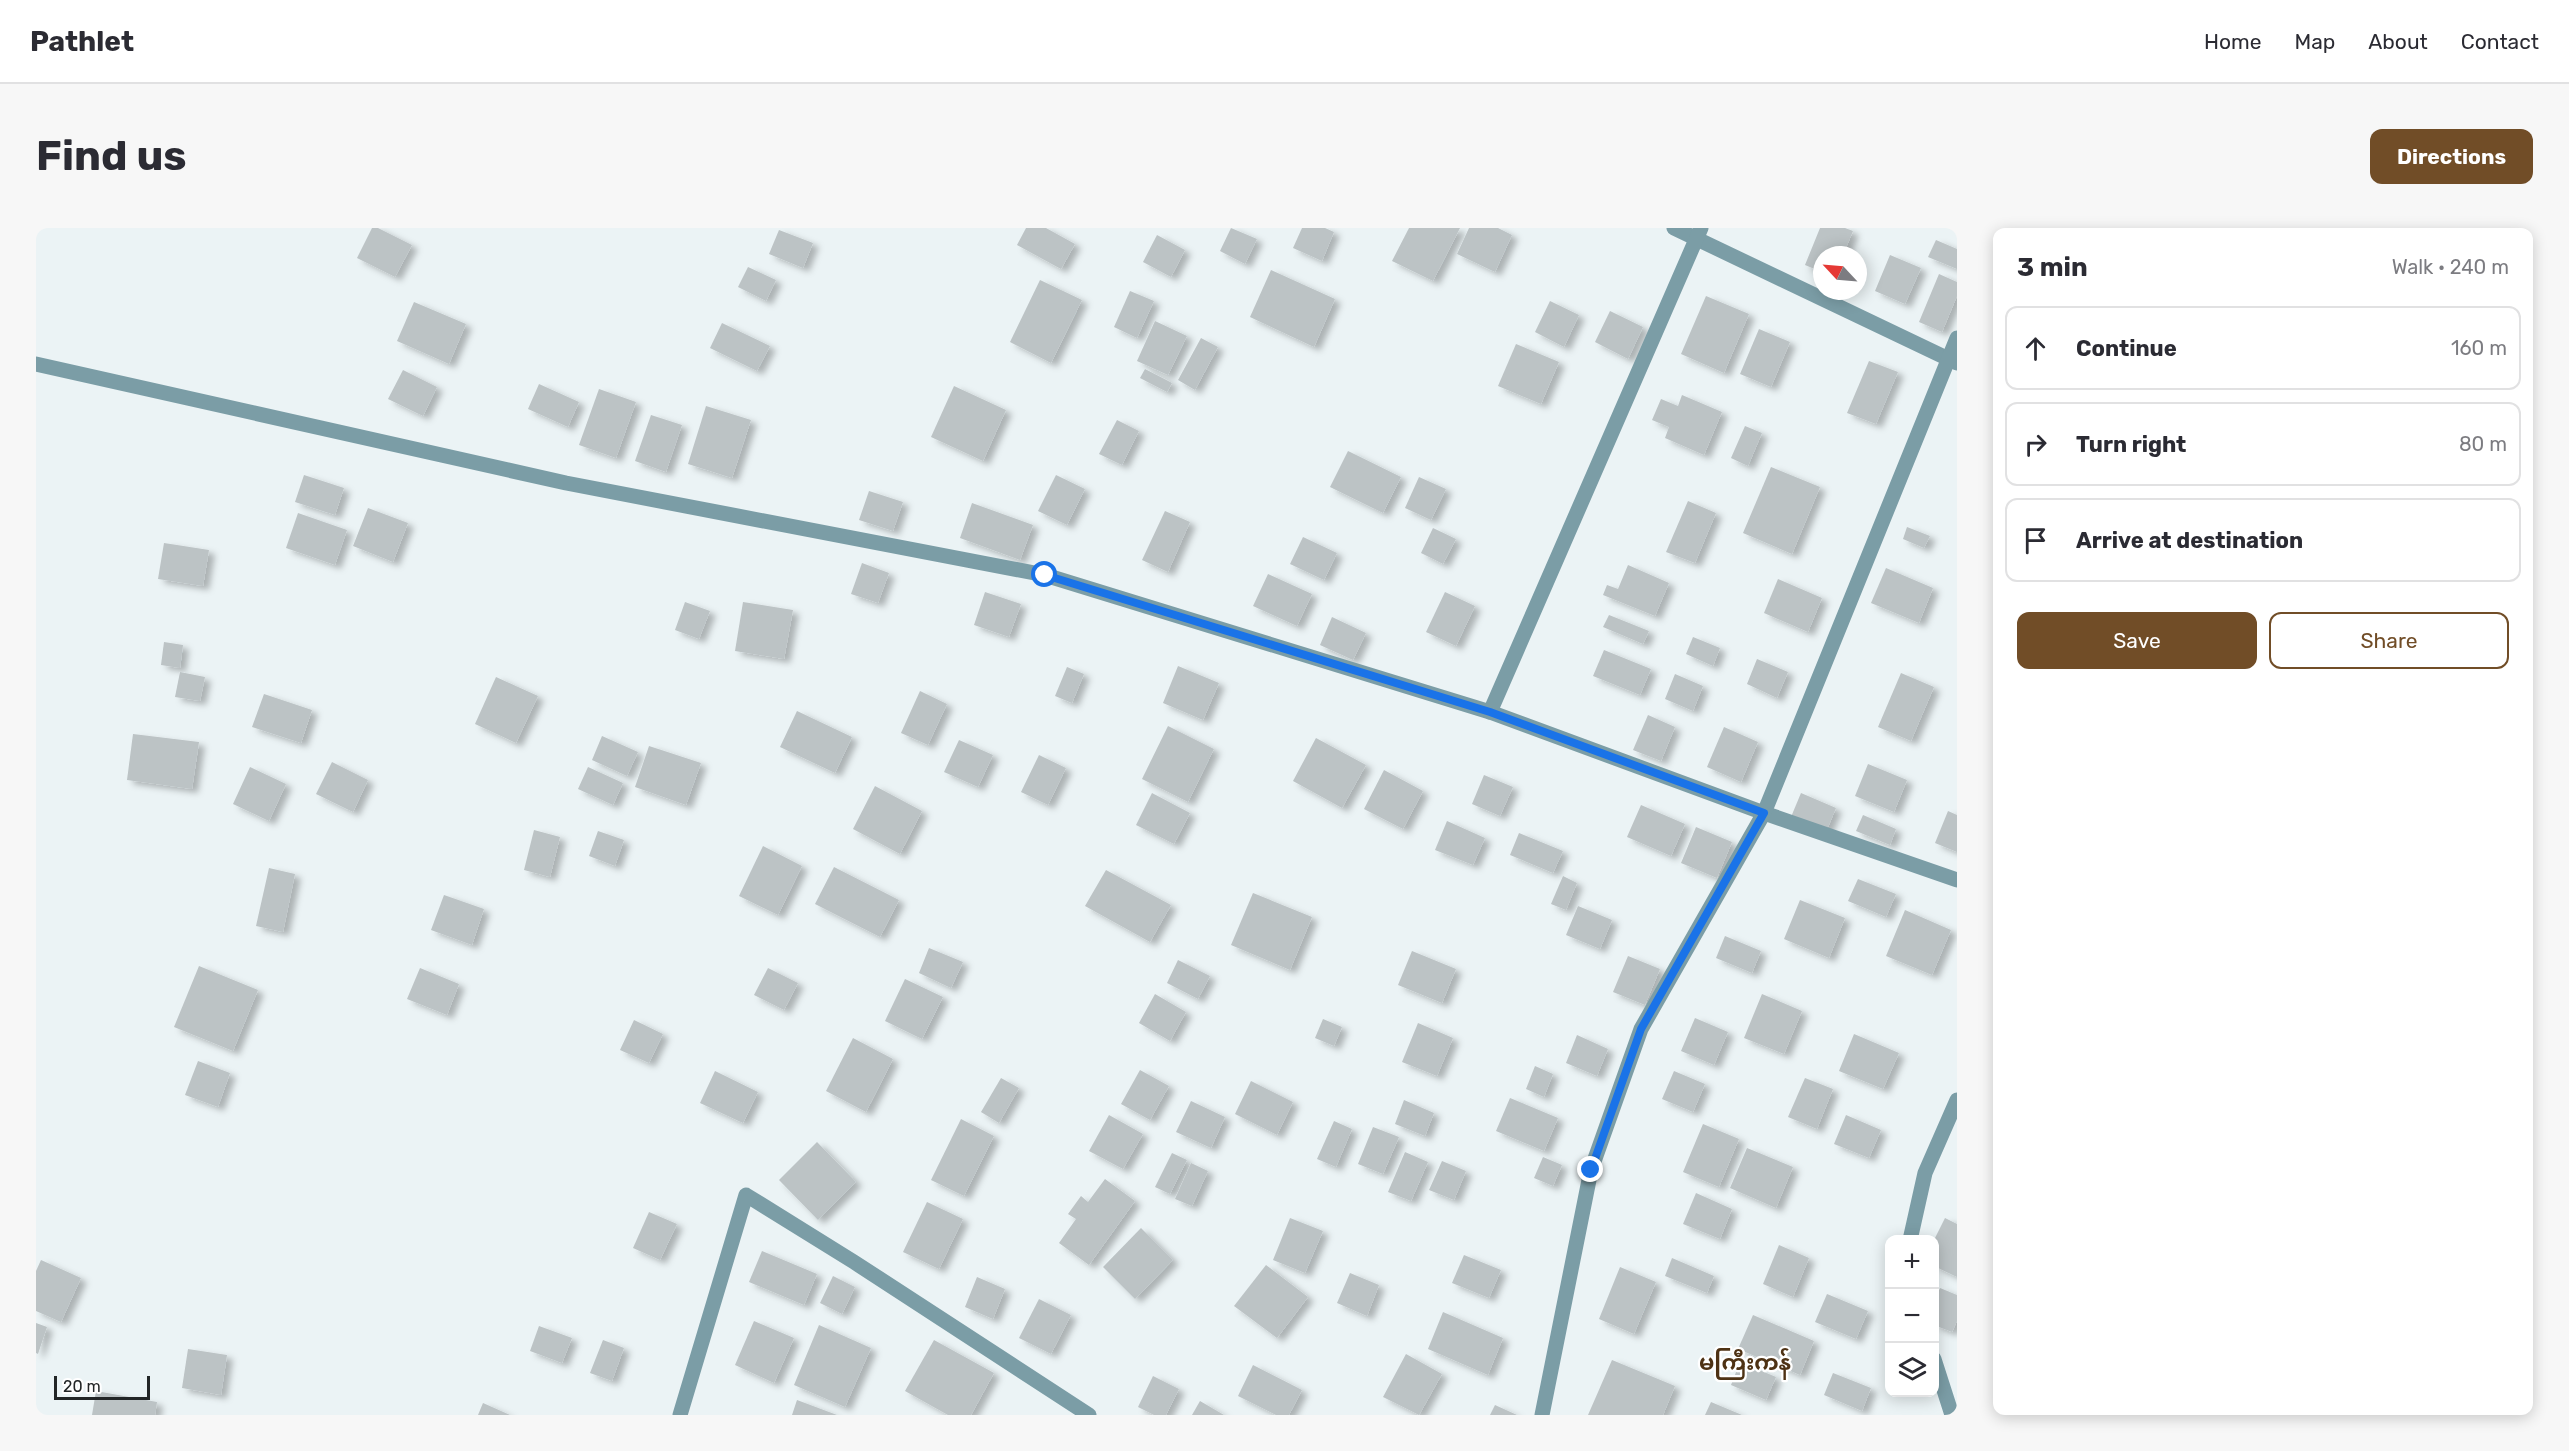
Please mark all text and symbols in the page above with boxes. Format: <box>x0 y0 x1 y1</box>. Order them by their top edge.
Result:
text: Pathlet <box>30 25 134 58</box>
text: Home <box>2204 29 2261 54</box>
text: Map <box>2294 29 2335 54</box>
text: About <box>2368 29 2428 54</box>
text: Contact <box>2461 29 2539 54</box>
button: Directions <box>2370 129 2533 184</box>
text: Find us <box>36 131 187 181</box>
north arrow <box>1813 246 1867 300</box>
text: 3 min <box>2017 252 2088 283</box>
text: Walk · 240 m <box>2392 255 2509 279</box>
icon: ahead <box>2019 332 2052 365</box>
text: Continue <box>2076 335 2177 362</box>
text: 160 m <box>2451 336 2507 360</box>
icon: right <box>2019 428 2052 461</box>
text: Turn right <box>2076 431 2186 458</box>
text: 80 m <box>2459 432 2507 456</box>
icon: arrive <box>2019 524 2052 557</box>
text: Arrive at destination <box>2076 527 2303 554</box>
route start <box>1031 561 1057 587</box>
button: Save <box>2017 612 2257 669</box>
button: Share <box>2269 612 2509 669</box>
route end <box>1577 1156 1603 1182</box>
map controls <box>1885 1235 1939 1397</box>
button: + <box>1885 1235 1939 1289</box>
button: − <box>1885 1289 1939 1343</box>
button: layers <box>1885 1343 1939 1397</box>
district label: မကြီးကန် <box>1699 1347 1791 1380</box>
scale bar <box>54 1373 150 1400</box>
text: 20 m <box>63 1377 101 1396</box>

